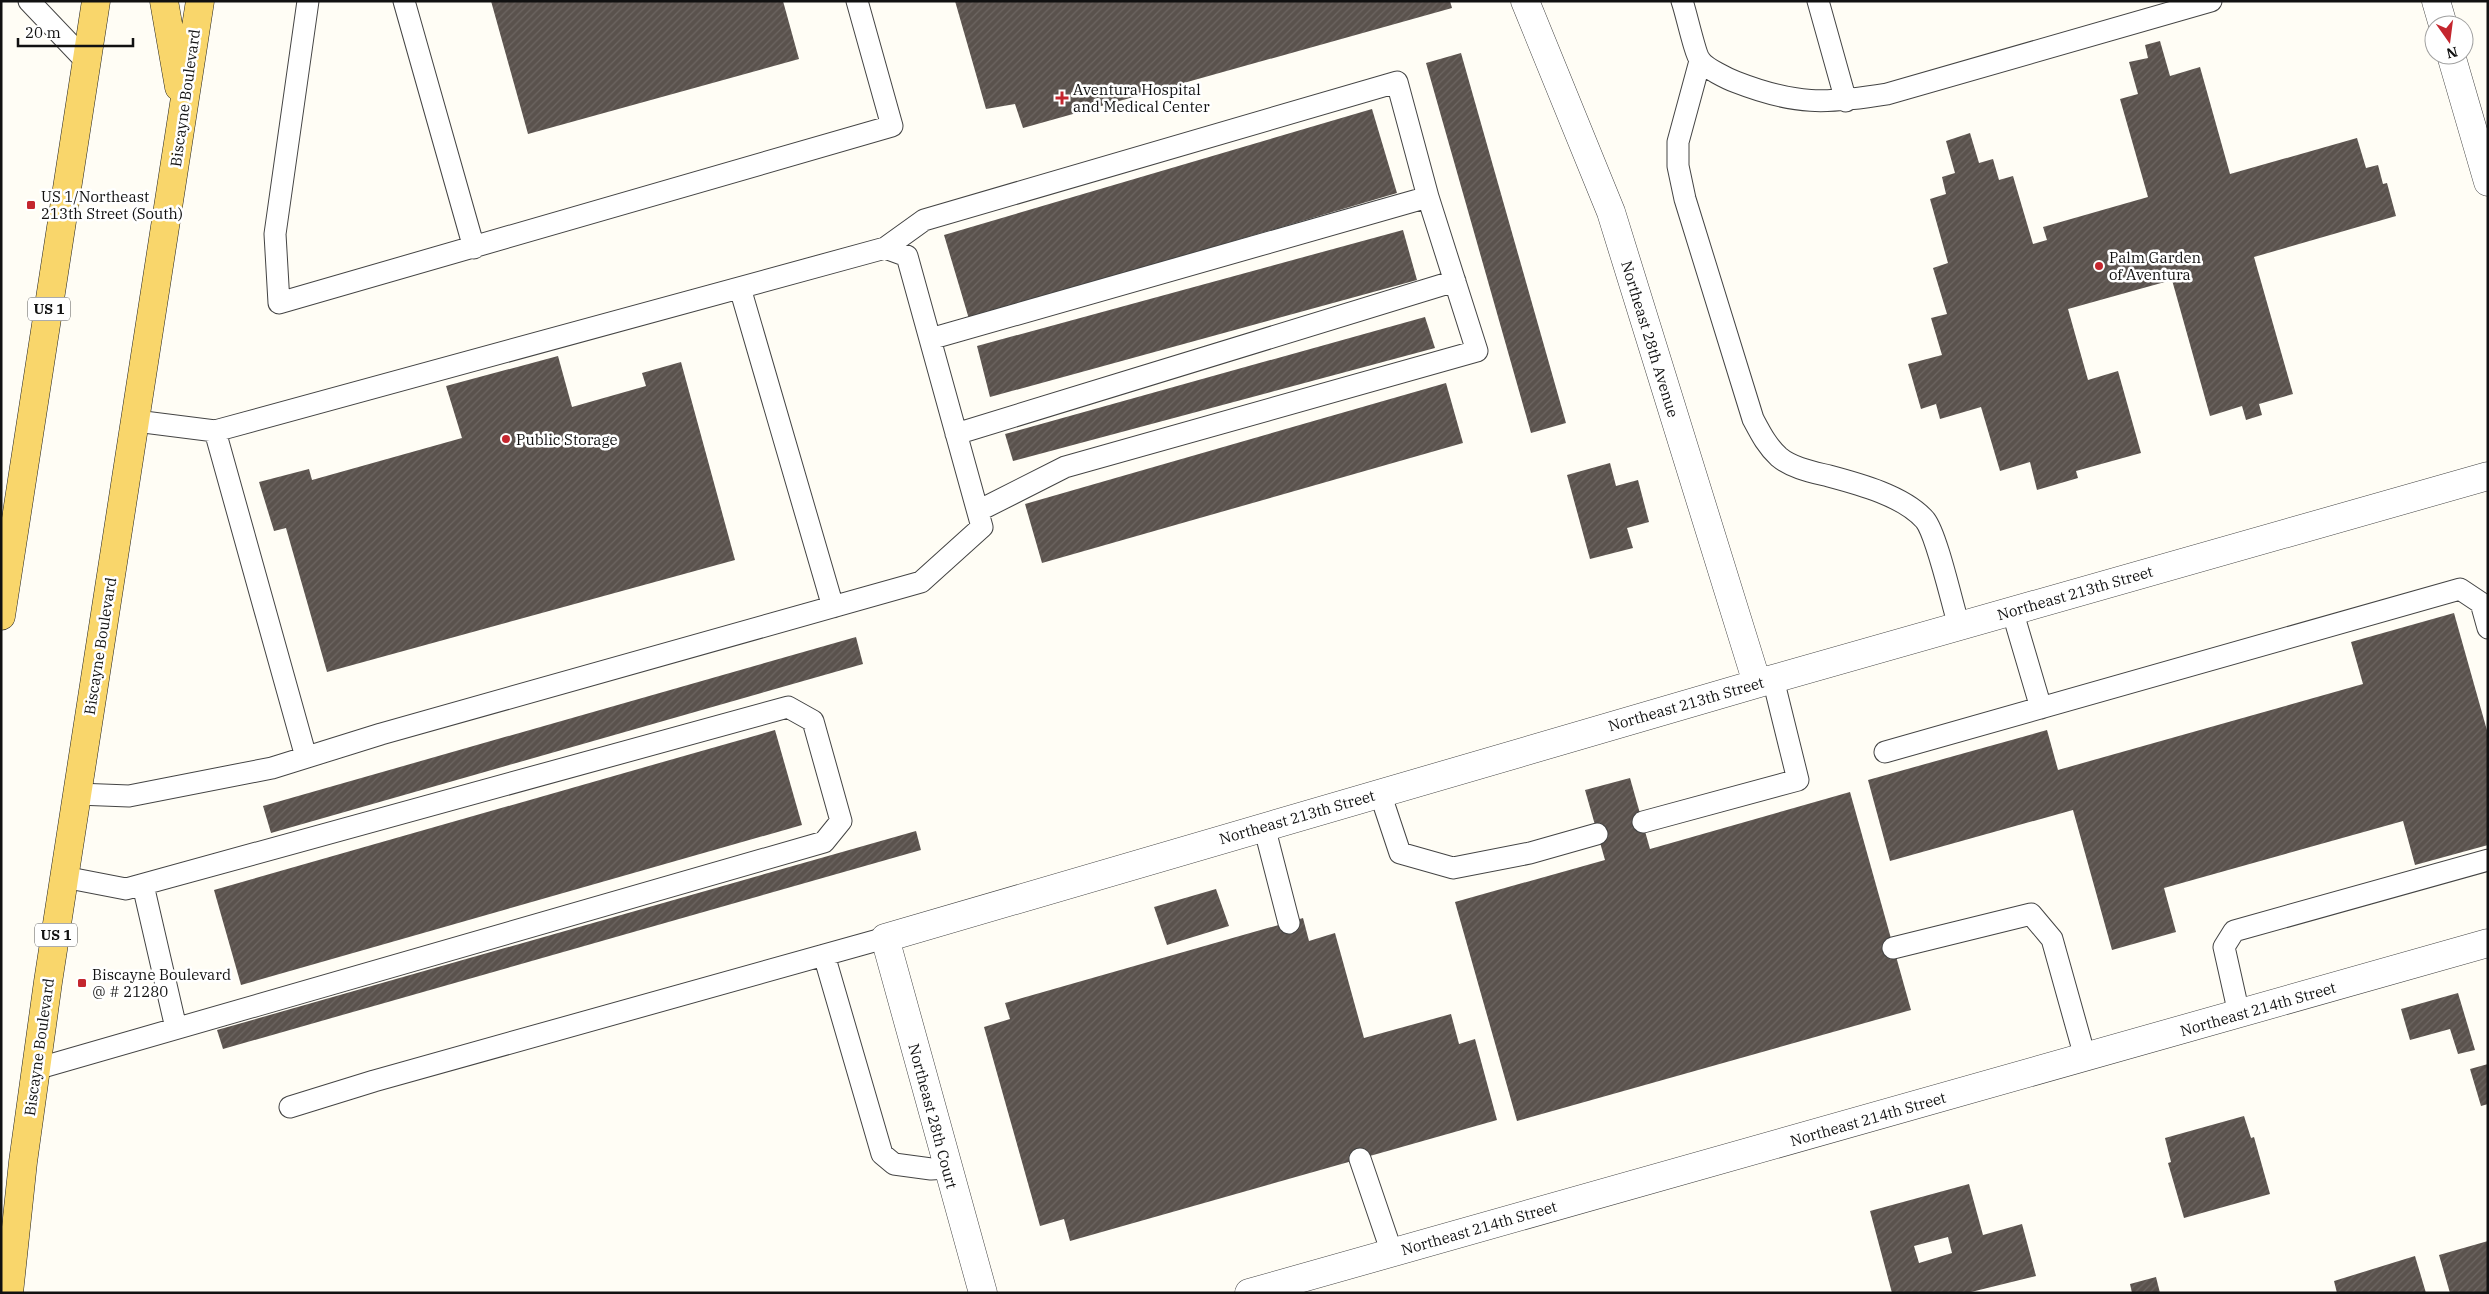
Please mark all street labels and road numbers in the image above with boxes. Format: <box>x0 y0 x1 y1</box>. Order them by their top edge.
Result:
street label: Biscayne Boulevard <box>166 28 204 168</box>
street label: Northeast 28th Avenue <box>1617 258 1683 420</box>
road number: US 1 <box>28 298 70 320</box>
street label: Northeast 213th Street <box>1995 562 2155 624</box>
street label: Biscayne Boulevard <box>80 576 120 716</box>
street label: Northeast 213th Street <box>1606 673 1766 735</box>
street label: Northeast 213th Street <box>1217 786 1377 848</box>
road number: US 1 <box>35 924 77 946</box>
street label: Biscayne Boulevard <box>20 977 58 1117</box>
street label: Northeast 214th Street <box>2178 978 2338 1040</box>
street label: Northeast 28th Court <box>904 1041 962 1191</box>
street label: Northeast 214th Street <box>1788 1088 1948 1150</box>
street label: Northeast 214th Street <box>1399 1197 1559 1259</box>

